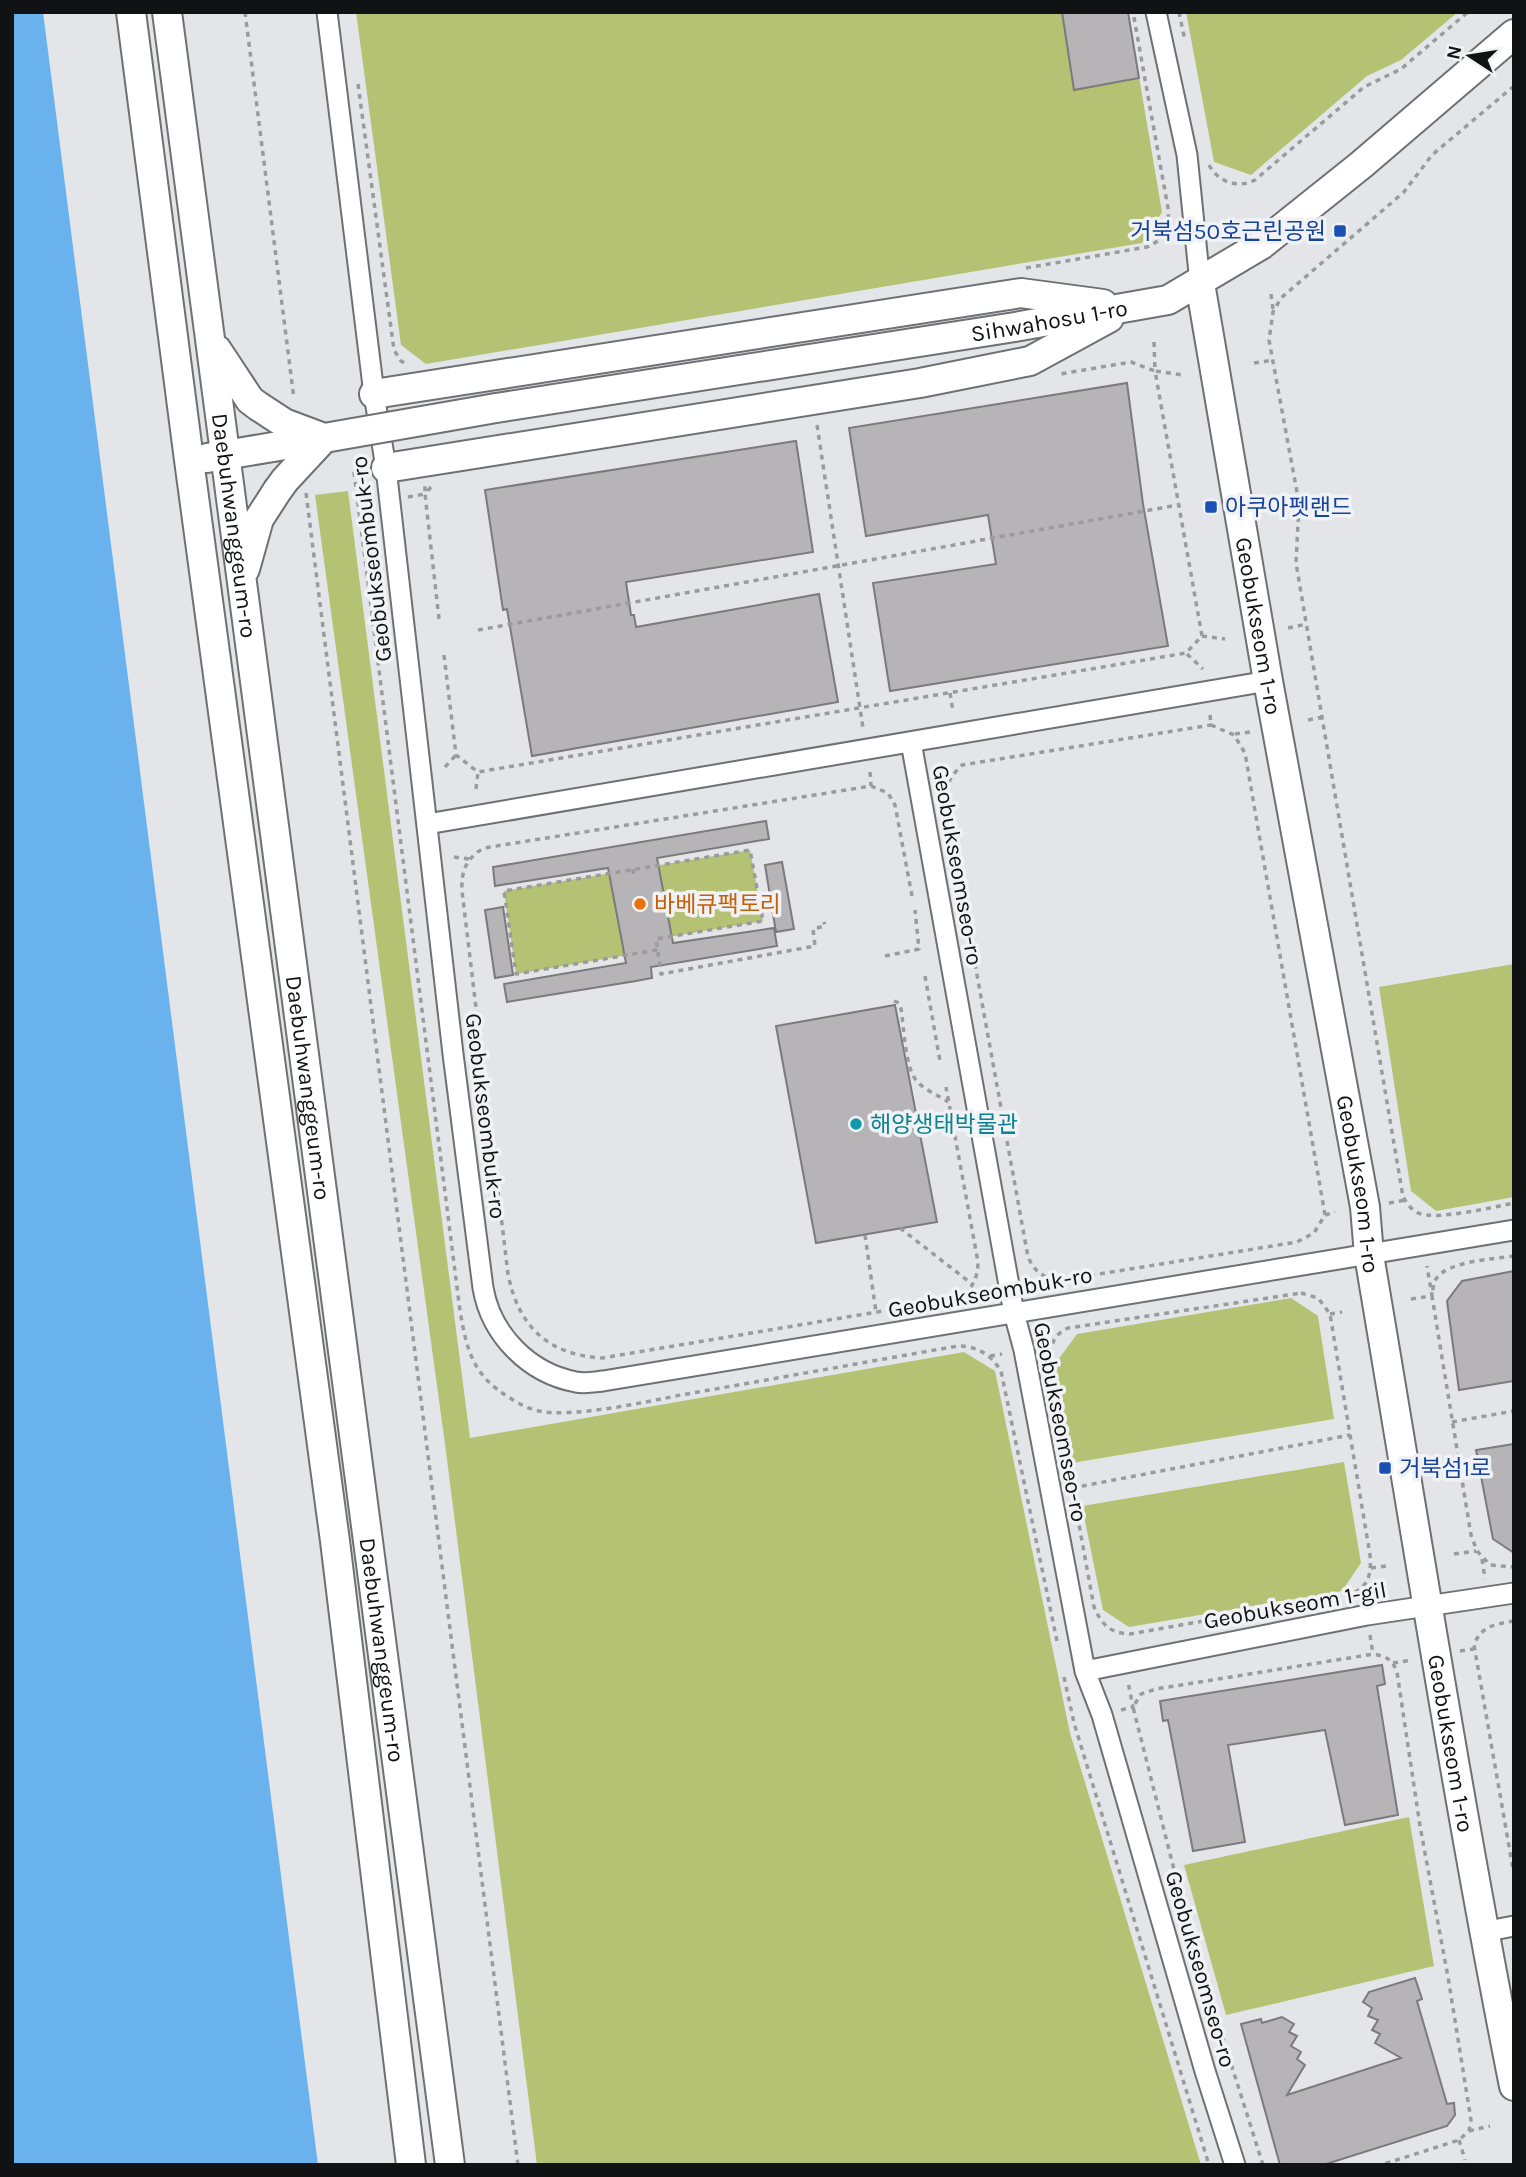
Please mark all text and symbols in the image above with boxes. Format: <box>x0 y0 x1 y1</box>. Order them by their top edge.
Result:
north arrow <box>1435 21 1505 91</box>
text: N <box>1442 44 1467 62</box>
place label: 거북섬50호근린공원 <box>1130 218 1326 245</box>
marker: 거북섬50호근린공원 <box>1332 223 1348 239</box>
street label: Sihwahosu 1-ro <box>969 294 1130 348</box>
street label: Daebuhwanggeum-ro <box>206 412 262 640</box>
street label: Geobukseombuk-ro <box>345 455 398 663</box>
place label: 아쿠아펫랜드 <box>1225 494 1352 521</box>
marker: 아쿠아펫랜드 <box>1203 499 1219 515</box>
street label: Geobukseom 1-ro <box>1230 535 1287 717</box>
street label: Geobukseomseo-ro <box>927 763 988 967</box>
place label: 바베큐팩토리 <box>654 891 781 918</box>
marker: 바베큐팩토리 <box>632 896 648 912</box>
street label: Daebuhwanggeum-ro <box>280 974 336 1202</box>
street label: Geobukseombuk-ro <box>459 1012 512 1220</box>
street label: Geobukseom 1-ro <box>1331 1093 1385 1275</box>
place label: 해양생태박물관 <box>870 1111 1018 1138</box>
marker: 해양생태박물관 <box>848 1116 864 1132</box>
street label: Geobukseombuk-ro <box>886 1261 1094 1324</box>
street label: Geobukseomseo-ro <box>1028 1320 1093 1524</box>
place label: 거북섬1로 <box>1399 1455 1491 1482</box>
marker: 거북섬1로 <box>1377 1460 1393 1476</box>
street label: Daebuhwanggeum-ro <box>354 1536 410 1764</box>
street label: Geobukseom 1-gil <box>1202 1576 1389 1635</box>
street label: Geobukseom 1-ro <box>1422 1653 1479 1834</box>
street label: Geobukseomseo-ro <box>1160 1868 1241 2070</box>

